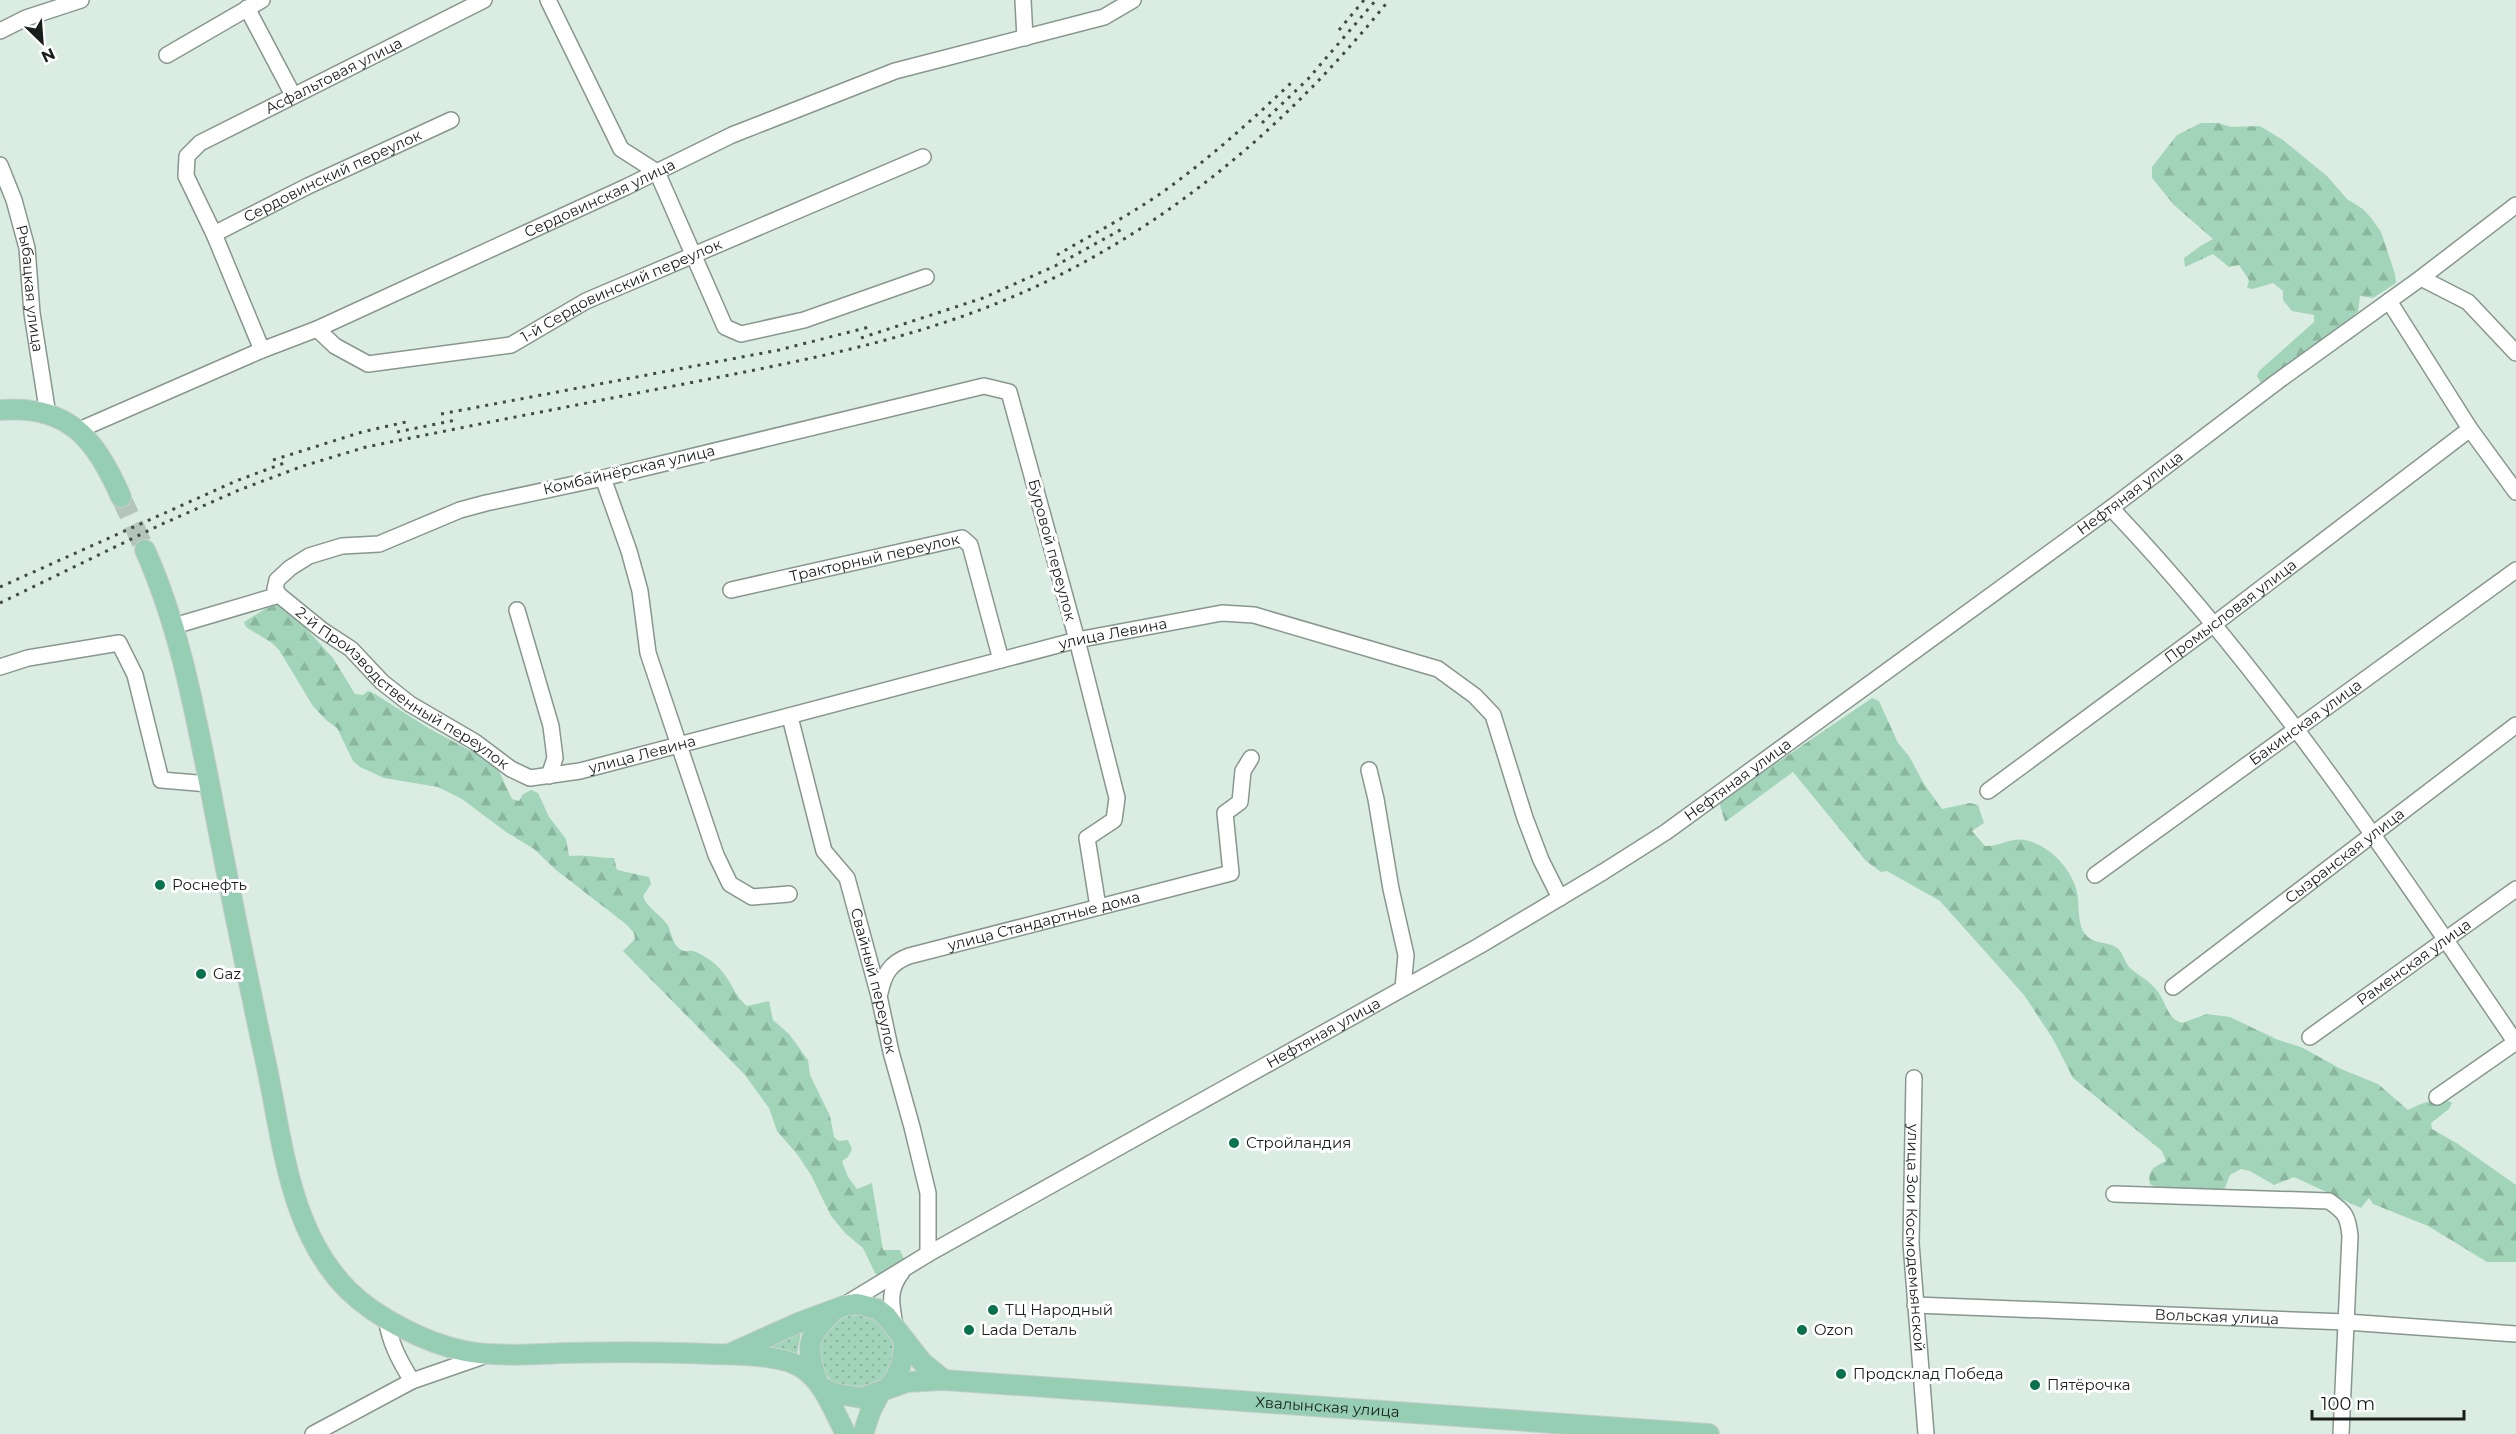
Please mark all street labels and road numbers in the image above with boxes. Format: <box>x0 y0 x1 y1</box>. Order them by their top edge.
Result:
street label: Асфальтовая улица <box>262 33 405 118</box>
street label: Сердовинский переулок <box>240 125 425 226</box>
street label: Сердовинская улица <box>521 154 678 241</box>
street label: Рыбацкая улица <box>12 223 48 353</box>
street label: 1-й Сердовинский переулок <box>517 234 725 346</box>
street label: Комбайнёрская улица <box>541 440 717 499</box>
street label: Нефтяная улица <box>2073 447 2187 539</box>
street label: Буровой переулок <box>1024 477 1081 623</box>
street label: Тракторный переулок <box>788 529 961 586</box>
street label: Промысловая улица <box>2160 555 2300 667</box>
street label: 2-й Производственный переулок <box>292 602 513 773</box>
street label: улица Левина <box>1055 613 1169 654</box>
street label: Бакинская улица <box>2245 675 2365 769</box>
street label: улица Левина <box>585 731 698 778</box>
street label: Нефтяная улица <box>1680 734 1795 825</box>
street label: Сызранская улица <box>2281 804 2408 907</box>
street label: улица Стандартные дома <box>945 887 1142 955</box>
street label: Свайный переулок <box>847 906 901 1056</box>
street label: Раменская улица <box>2353 914 2474 1009</box>
street label: Нефтяная улица <box>1263 993 1384 1072</box>
street label: улица Зои Космодемьянской <box>1902 1123 1930 1352</box>
street label: Вольская улица <box>2154 1304 2279 1328</box>
street label: Хвалынская улица <box>1255 1392 1400 1421</box>

